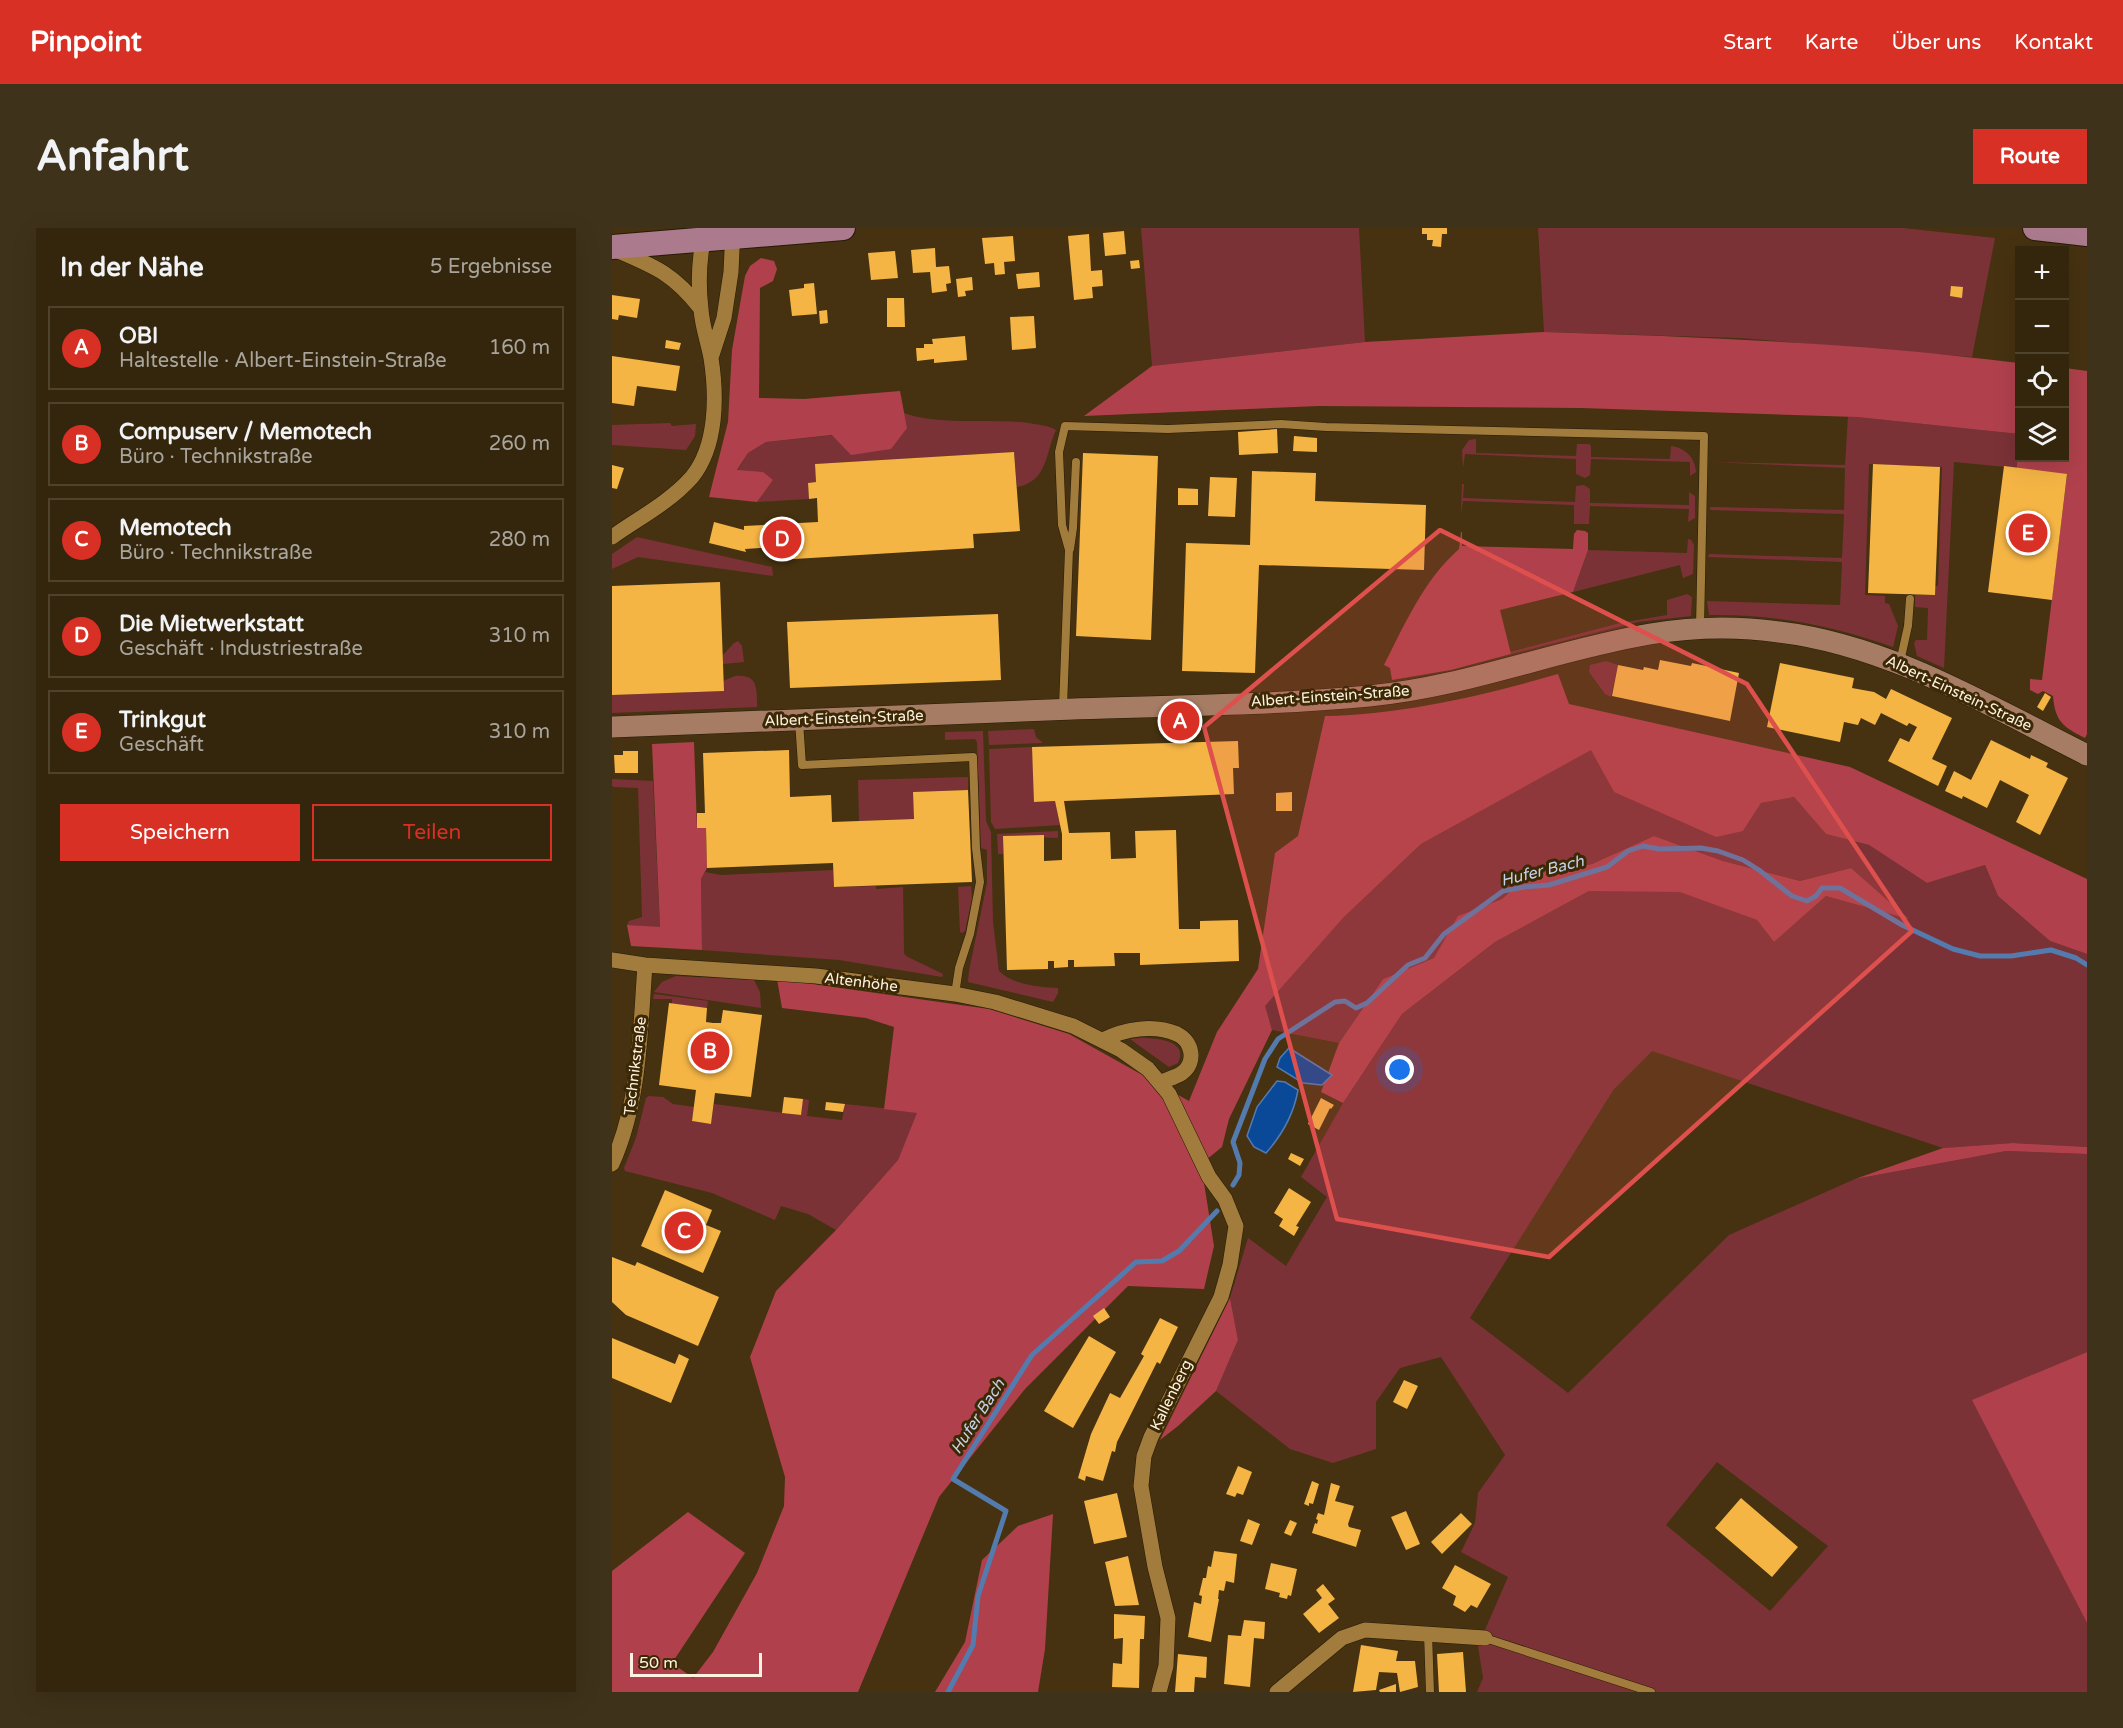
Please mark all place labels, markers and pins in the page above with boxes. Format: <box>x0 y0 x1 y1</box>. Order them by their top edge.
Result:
pin: E <box>2008 510 2048 556</box>
pin: D <box>762 516 802 562</box>
pin: A <box>1160 698 1200 744</box>
pin: B <box>690 1028 730 1074</box>
pin: C <box>664 1208 704 1254</box>

